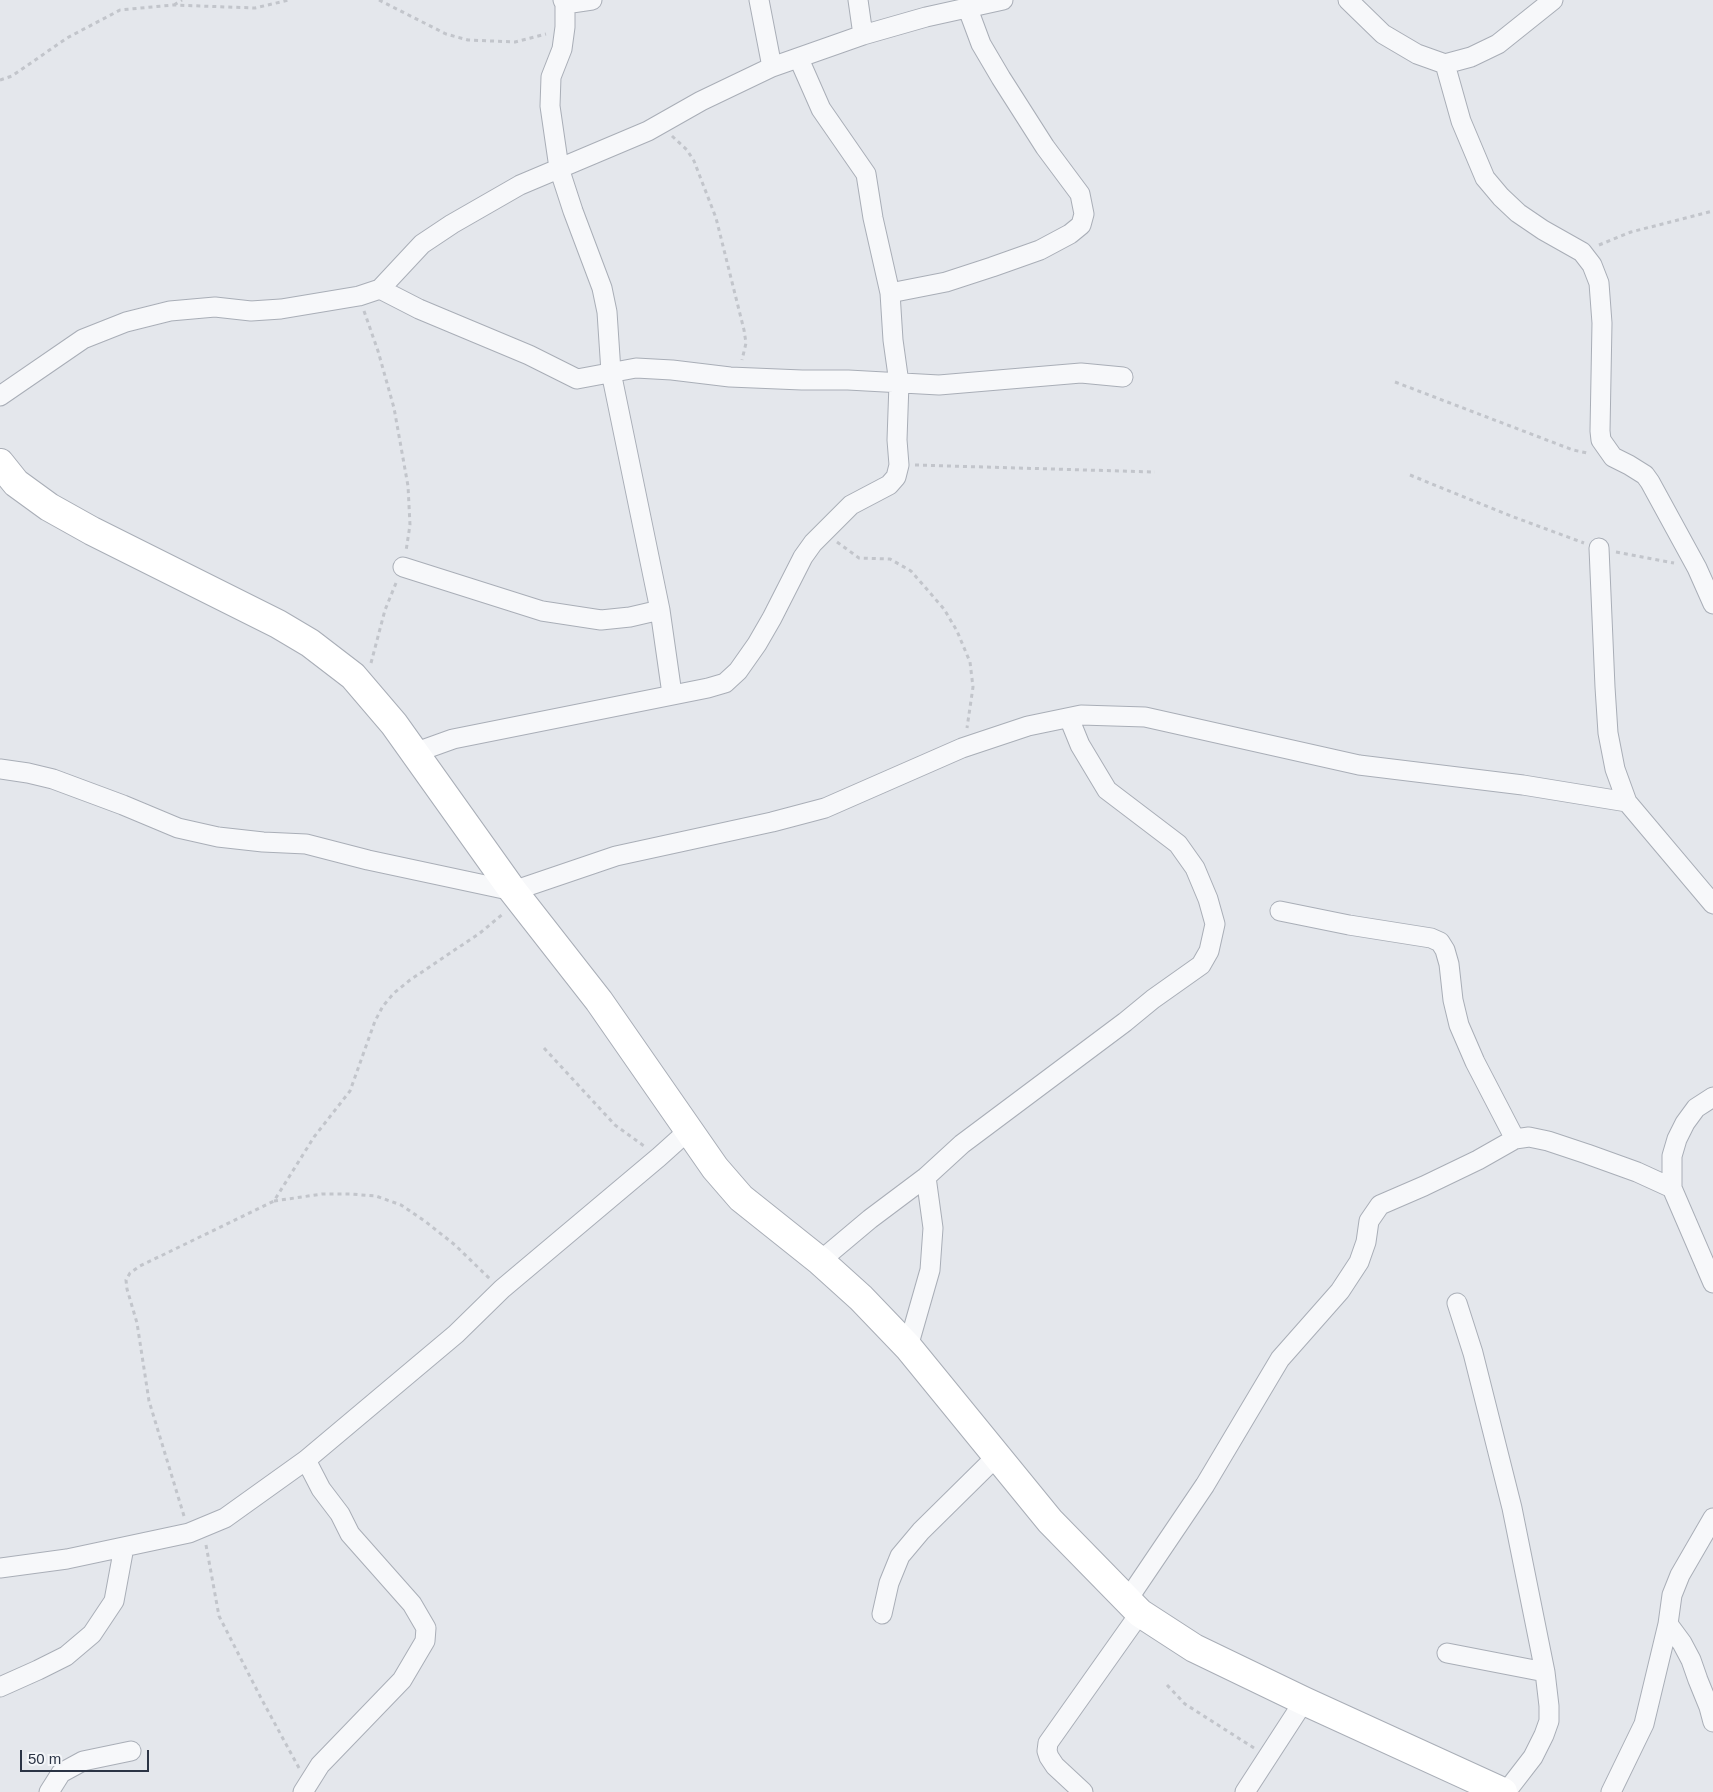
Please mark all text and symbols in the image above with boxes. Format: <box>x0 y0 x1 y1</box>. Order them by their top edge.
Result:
scale bar <box>22 1740 151 1772</box>
text: 50 m <box>28 1750 61 1767</box>

